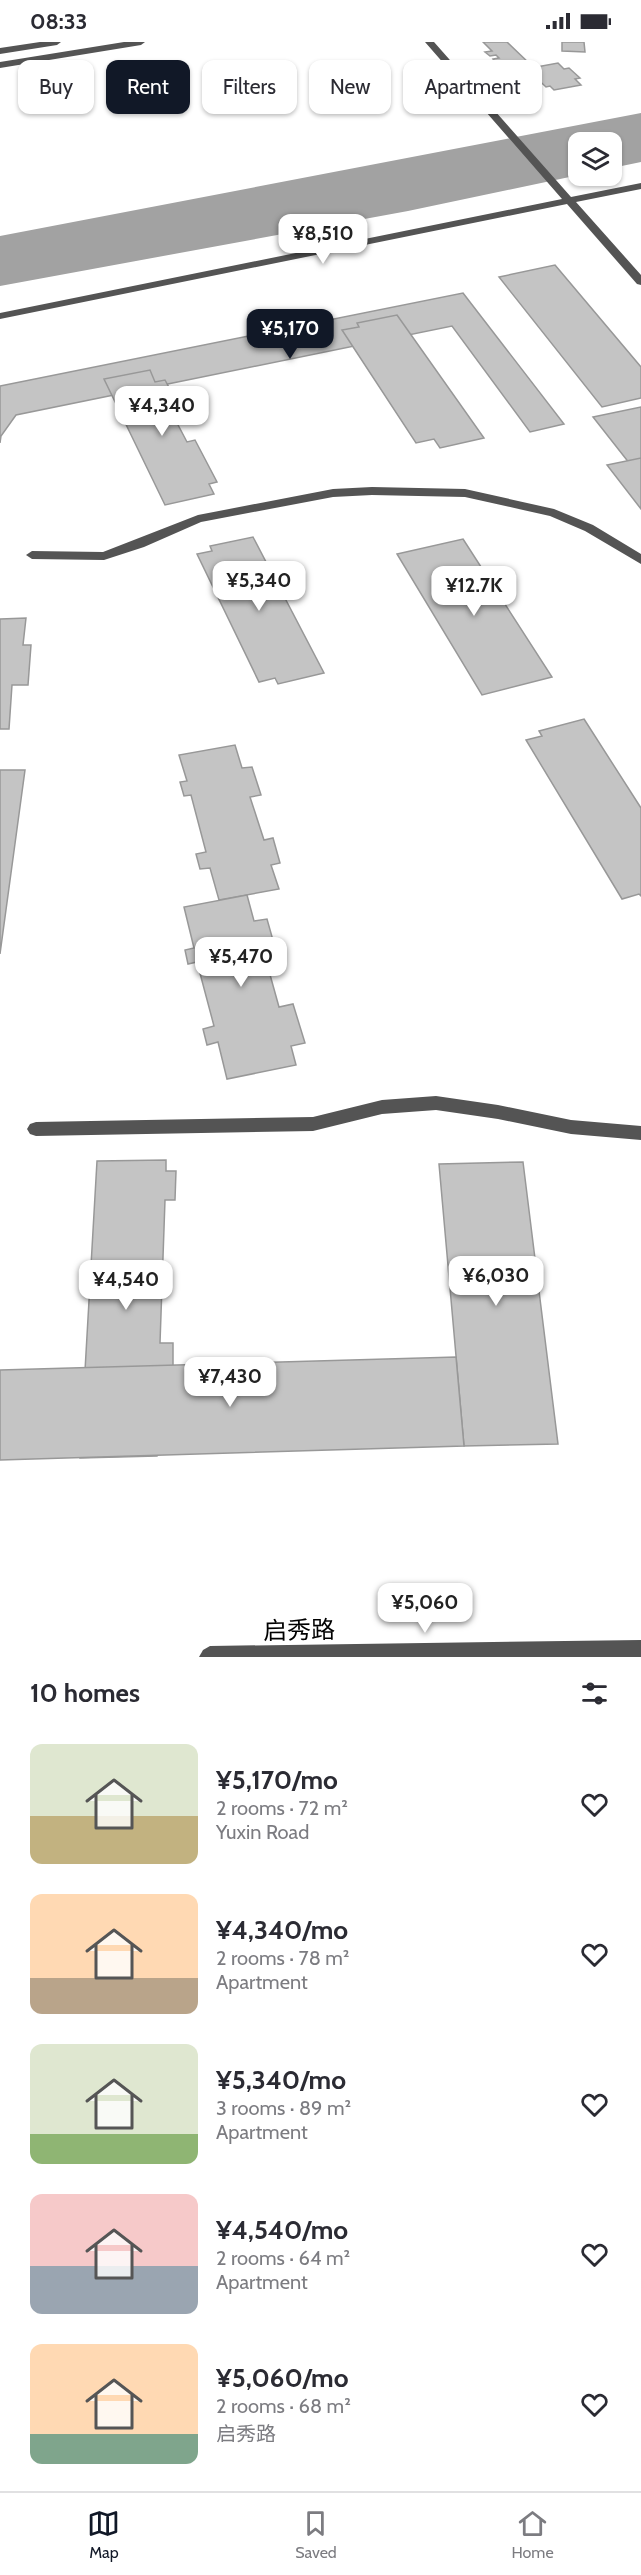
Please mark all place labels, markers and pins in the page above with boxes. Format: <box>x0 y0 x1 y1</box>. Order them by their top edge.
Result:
pin: ¥8,510 <box>274 214 372 265</box>
pin: ¥5,170 <box>241 309 339 360</box>
pin: ¥4,340 <box>113 386 211 437</box>
pin: ¥5,340 <box>210 561 308 612</box>
pin: ¥12.7K <box>425 566 523 617</box>
pin: ¥5,470 <box>192 937 290 988</box>
pin: ¥6,030 <box>447 1256 545 1307</box>
pin: ¥4,540 <box>77 1260 175 1311</box>
pin: ¥7,430 <box>181 1357 279 1408</box>
pin: ¥5,060 <box>376 1583 474 1634</box>

